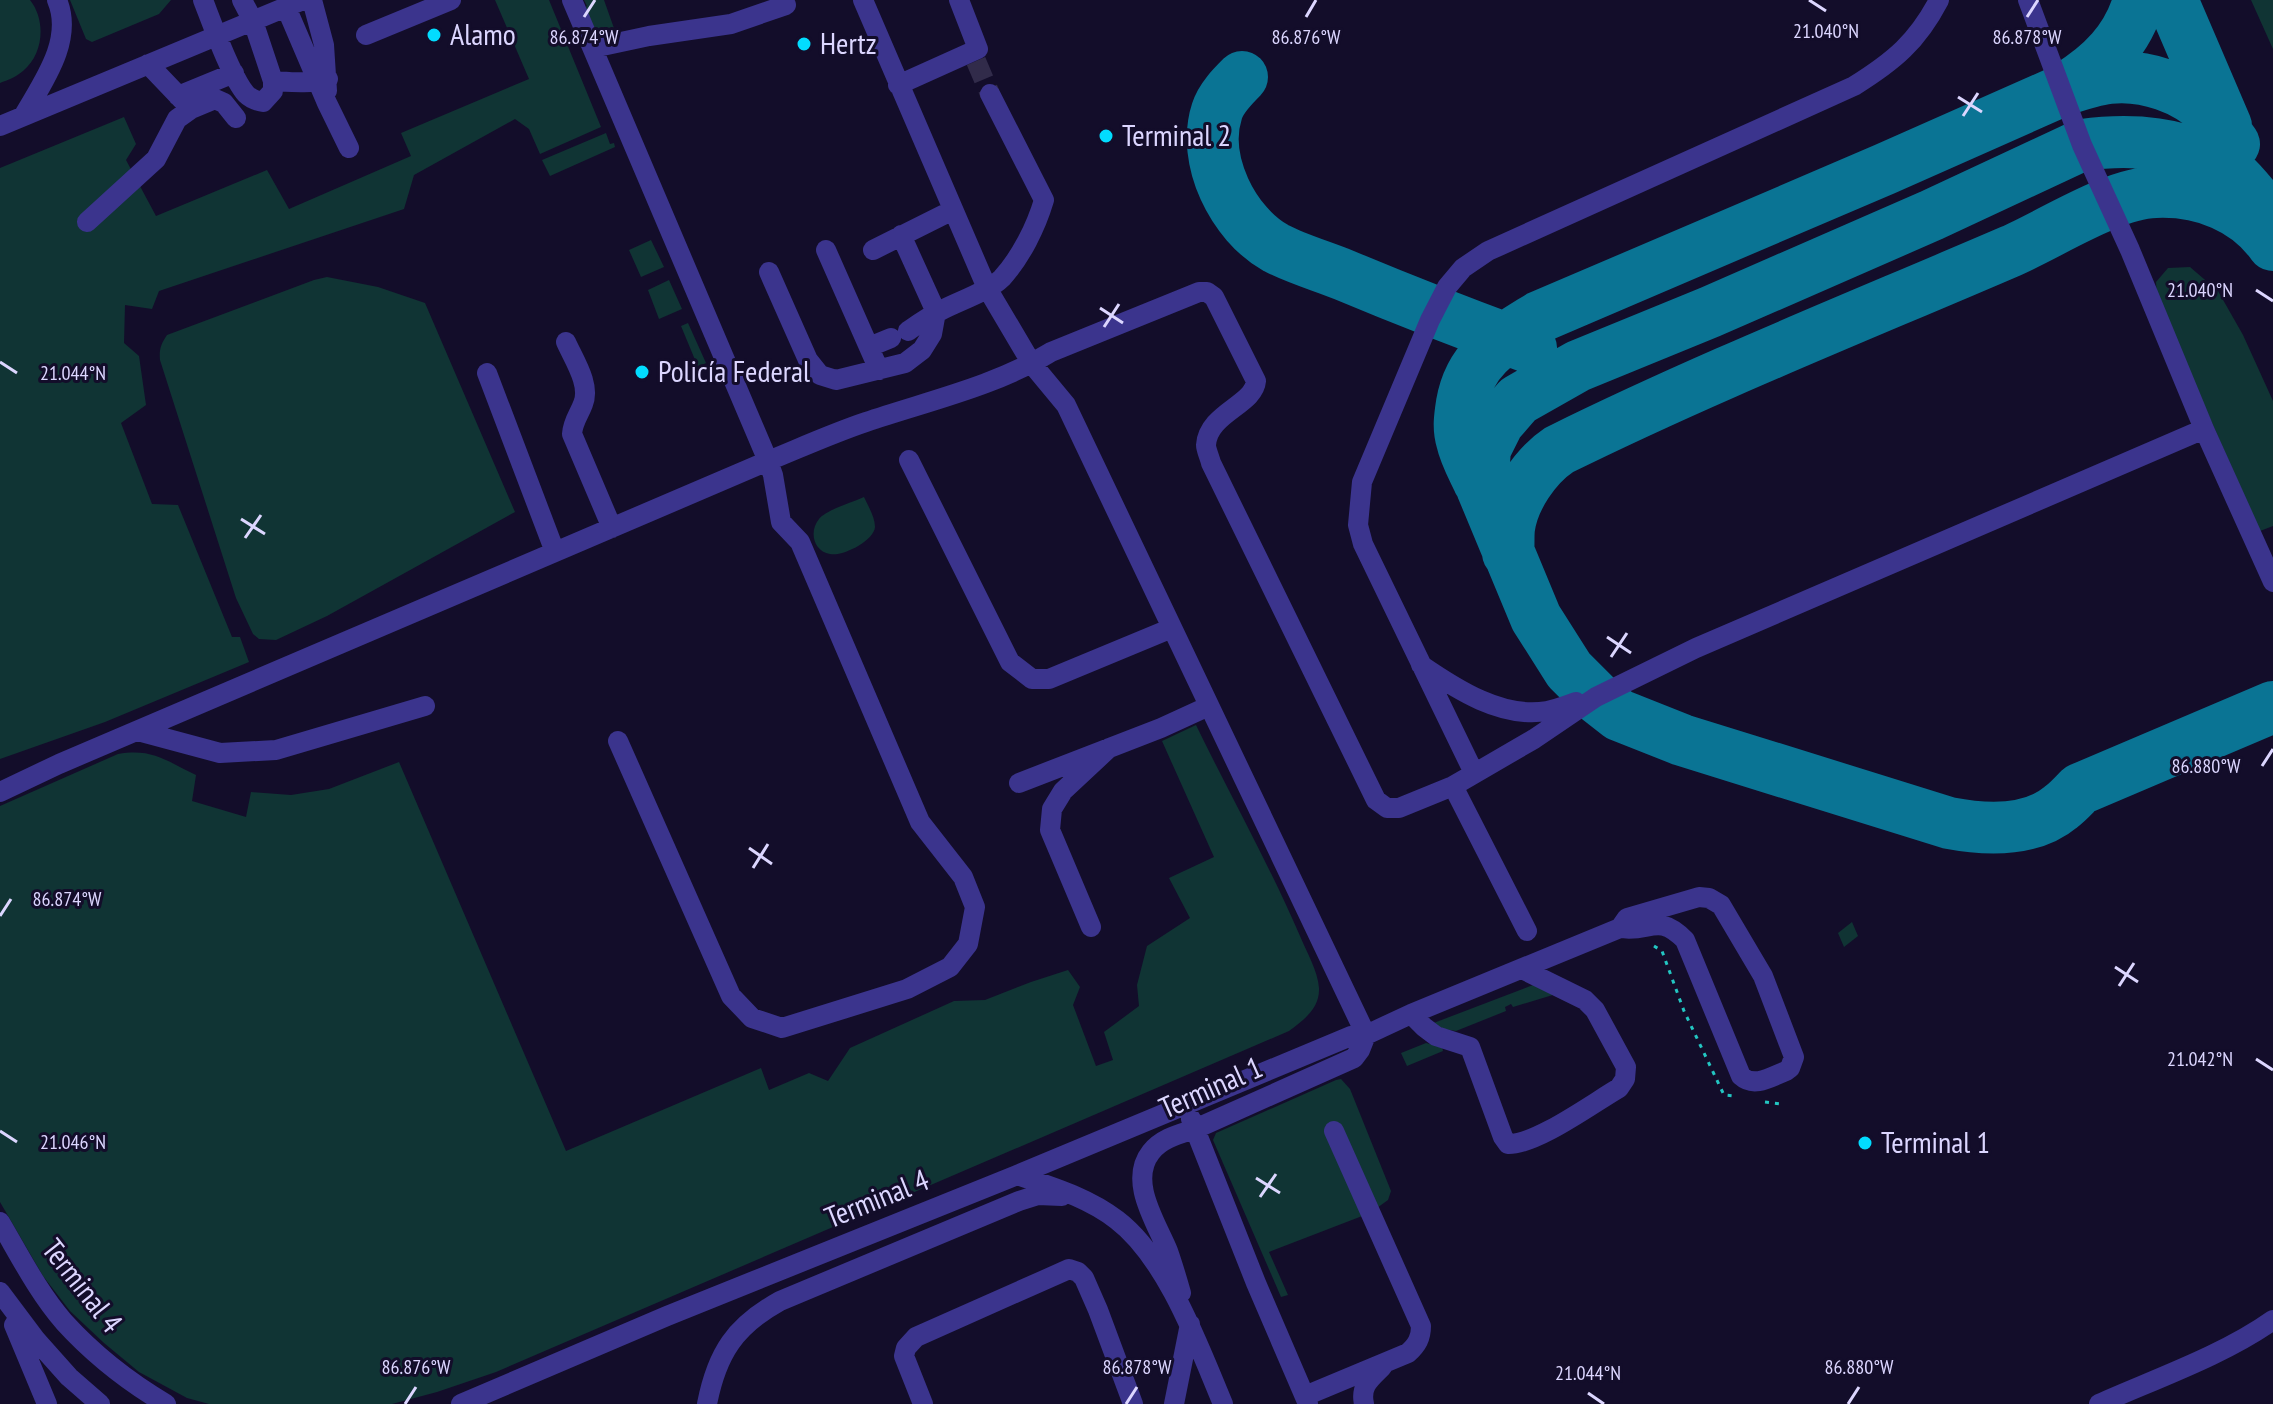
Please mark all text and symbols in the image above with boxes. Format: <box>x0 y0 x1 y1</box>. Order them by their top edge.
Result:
place label: Alamo <box>450 14 516 53</box>
text: 21.040°N <box>1793 18 1859 44</box>
place label: Hertz <box>820 23 876 62</box>
text: 86.874°W <box>550 24 619 50</box>
text: 86.876°W <box>1272 24 1341 50</box>
text: 86.878°W <box>1993 24 2062 50</box>
marker: Alamo <box>425 26 443 44</box>
marker: Hertz <box>795 35 813 53</box>
place label: Terminal 2 <box>1122 115 1231 154</box>
marker: Terminal 2 <box>1097 127 1115 145</box>
text: 21.040°N <box>2167 277 2233 303</box>
place label: Policía Federal <box>658 351 810 390</box>
text: 21.044°N <box>40 360 106 386</box>
marker: Policía Federal <box>633 363 651 381</box>
text: 86.880°W <box>2172 753 2241 779</box>
text: 86.874°W <box>33 886 102 912</box>
text: 21.042°N <box>2167 1046 2233 1072</box>
street label: Terminal 1 <box>1153 1047 1268 1127</box>
place label: Terminal 1 <box>1881 1122 1990 1161</box>
text: 21.046°N <box>40 1129 106 1155</box>
marker: Terminal 1 <box>1856 1134 1874 1152</box>
street label: Terminal 4 <box>819 1159 934 1236</box>
street label: Terminal 4 <box>34 1230 132 1340</box>
text: 86.876°W <box>382 1354 451 1380</box>
text: 86.878°W <box>1103 1354 1172 1380</box>
text: 86.880°W <box>1825 1354 1894 1380</box>
text: 21.044°N <box>1555 1360 1621 1386</box>

